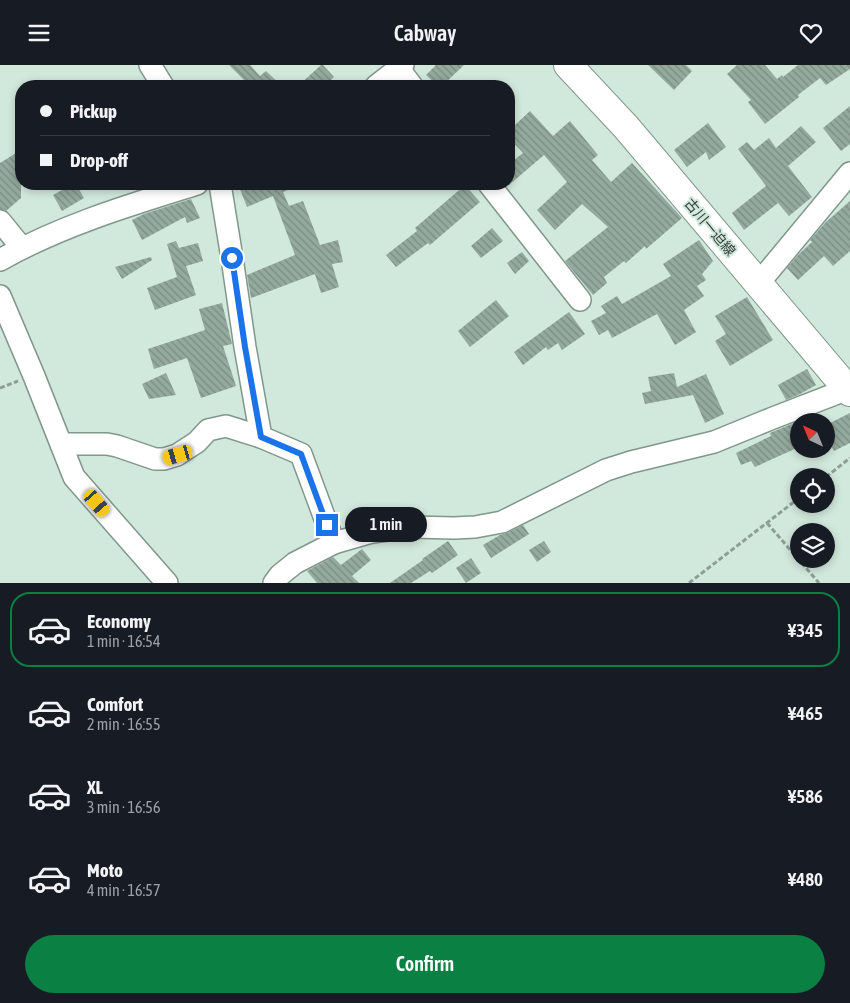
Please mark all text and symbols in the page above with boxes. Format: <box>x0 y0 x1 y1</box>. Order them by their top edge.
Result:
icon: menu <box>25 19 53 47</box>
icon: heart <box>797 19 825 47</box>
text: Cabway <box>394 20 456 46</box>
text: Pickup <box>70 100 117 122</box>
text: Drop-off <box>70 149 128 171</box>
street label: 古川一迫線 <box>681 195 739 259</box>
route start <box>221 247 243 269</box>
north arrow <box>790 413 835 457</box>
map controls <box>790 413 835 568</box>
car <box>161 444 194 466</box>
button: locate <box>790 468 835 513</box>
car <box>81 487 112 519</box>
callout: 1 min <box>344 507 427 543</box>
route end <box>316 514 338 536</box>
text: 1 min <box>370 515 402 533</box>
button: layers <box>790 523 835 568</box>
icon: car <box>27 607 72 652</box>
text: Economy <box>87 610 151 632</box>
text: ¥345 <box>788 619 823 641</box>
text: 1 min · 16:54 <box>87 632 160 650</box>
icon: car <box>27 690 72 735</box>
text: Comfort <box>87 693 143 715</box>
text: ¥465 <box>788 702 823 724</box>
text: 2 min · 16:55 <box>87 715 160 733</box>
icon: car <box>27 773 72 818</box>
text: XL <box>87 776 103 798</box>
text: ¥586 <box>788 785 823 807</box>
text: 3 min · 16:56 <box>87 798 160 816</box>
icon: car <box>27 856 72 901</box>
text: Moto <box>87 859 123 881</box>
text: ¥480 <box>788 868 823 890</box>
text: 4 min · 16:57 <box>87 881 160 899</box>
button: Confirm <box>25 935 825 993</box>

